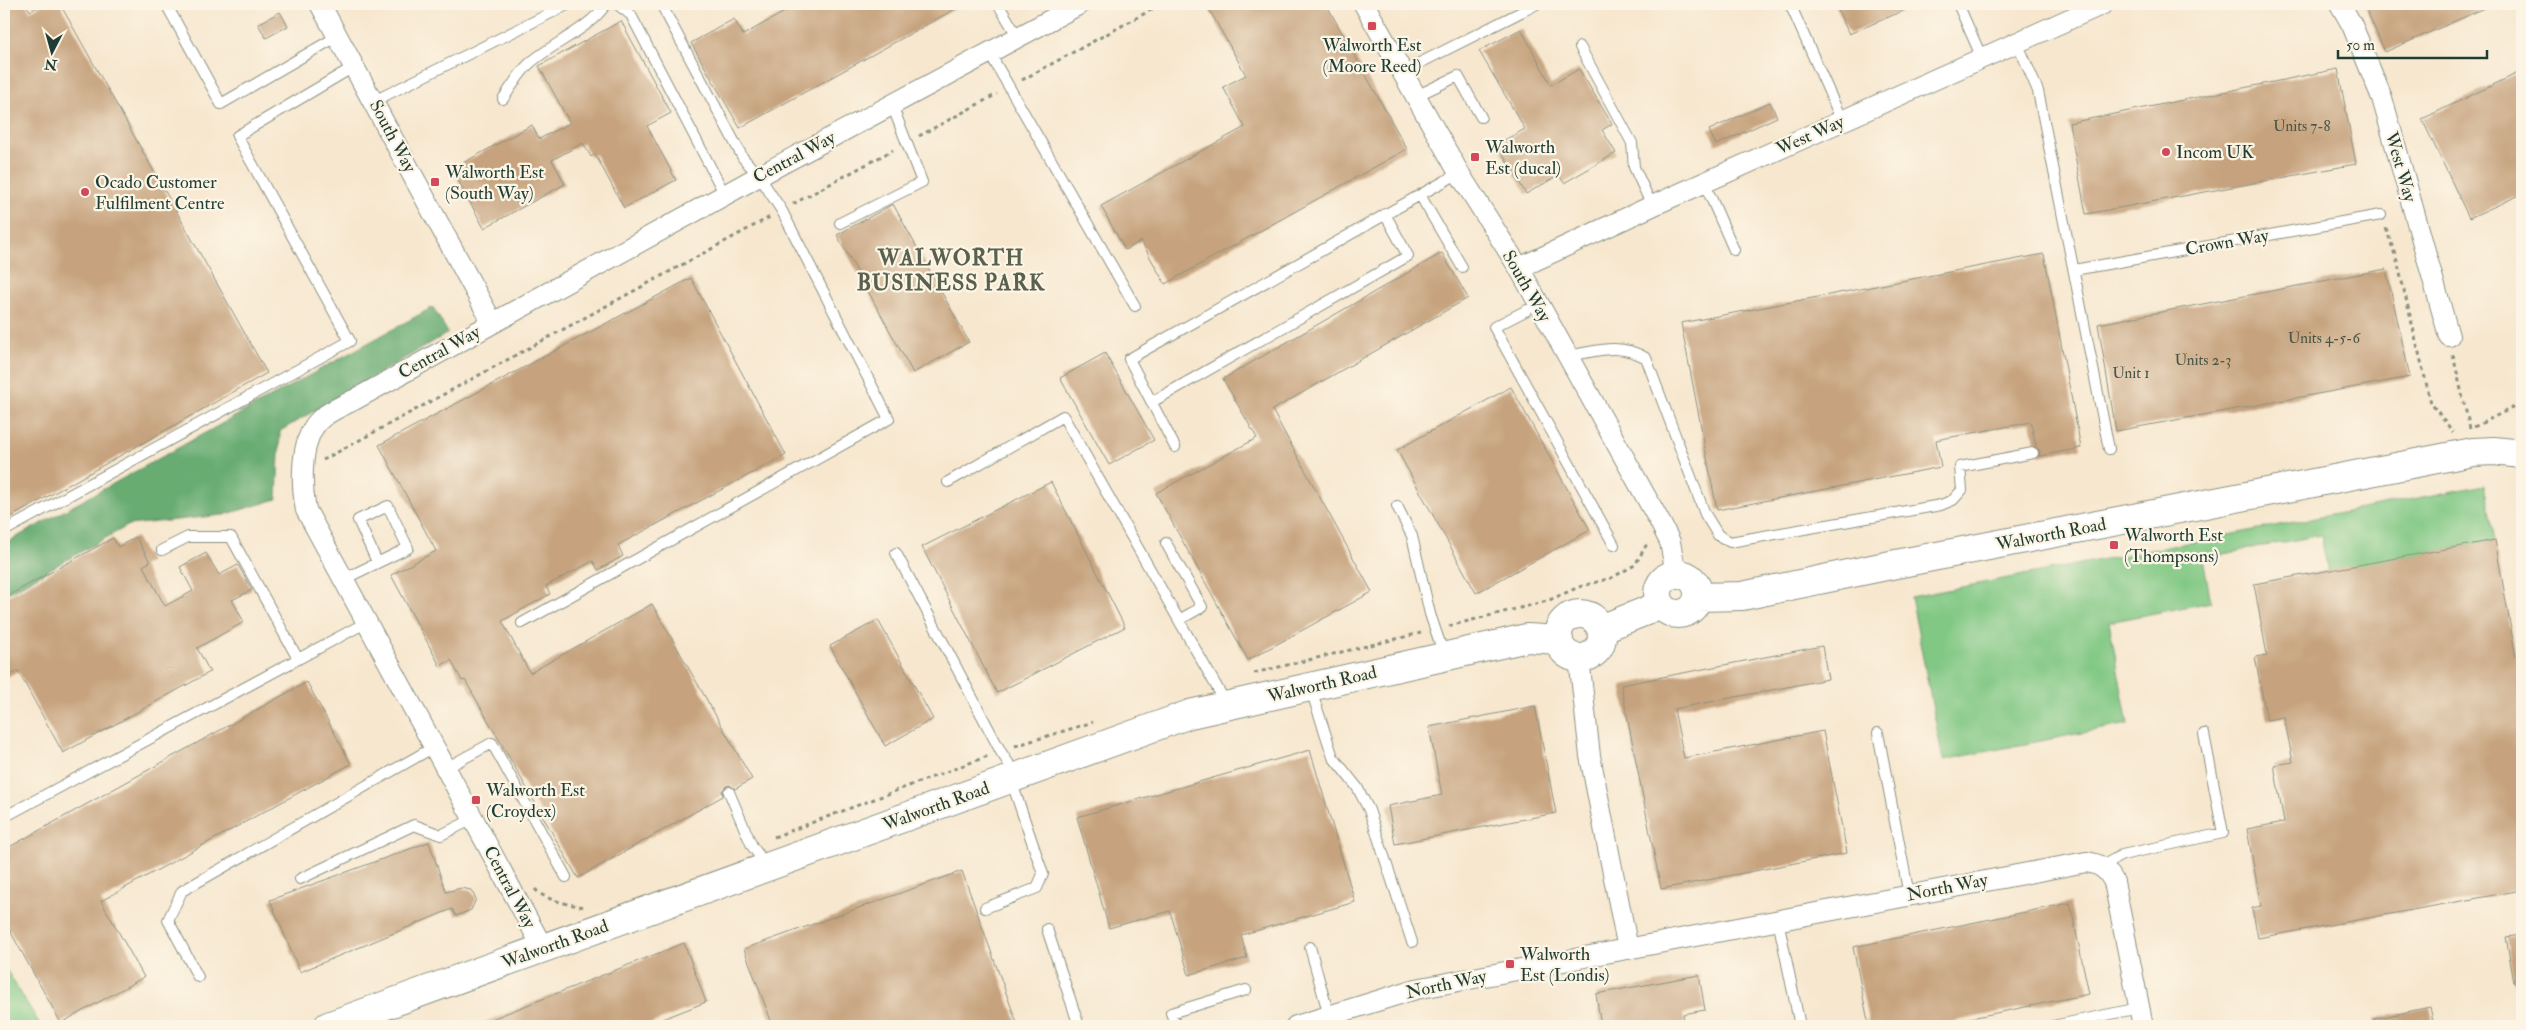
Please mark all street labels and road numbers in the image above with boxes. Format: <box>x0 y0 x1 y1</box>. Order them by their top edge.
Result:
street label: South Way <box>364 96 422 177</box>
street label: West Way <box>1772 110 1849 161</box>
street label: Central Way <box>749 126 840 189</box>
street label: West Way <box>2379 128 2422 206</box>
street label: Crown Way <box>2184 224 2272 261</box>
street label: South Way <box>1497 246 1557 327</box>
street label: Central Way <box>394 320 485 384</box>
street label: Walworth Road <box>1993 513 2108 557</box>
street label: Walworth Road <box>1264 661 1379 708</box>
street label: Walworth Road <box>879 777 993 837</box>
street label: Central Way <box>478 842 541 933</box>
street label: North Way <box>1905 868 1991 907</box>
street label: Walworth Road <box>498 915 612 975</box>
street label: North Way <box>1404 964 1490 1004</box>

